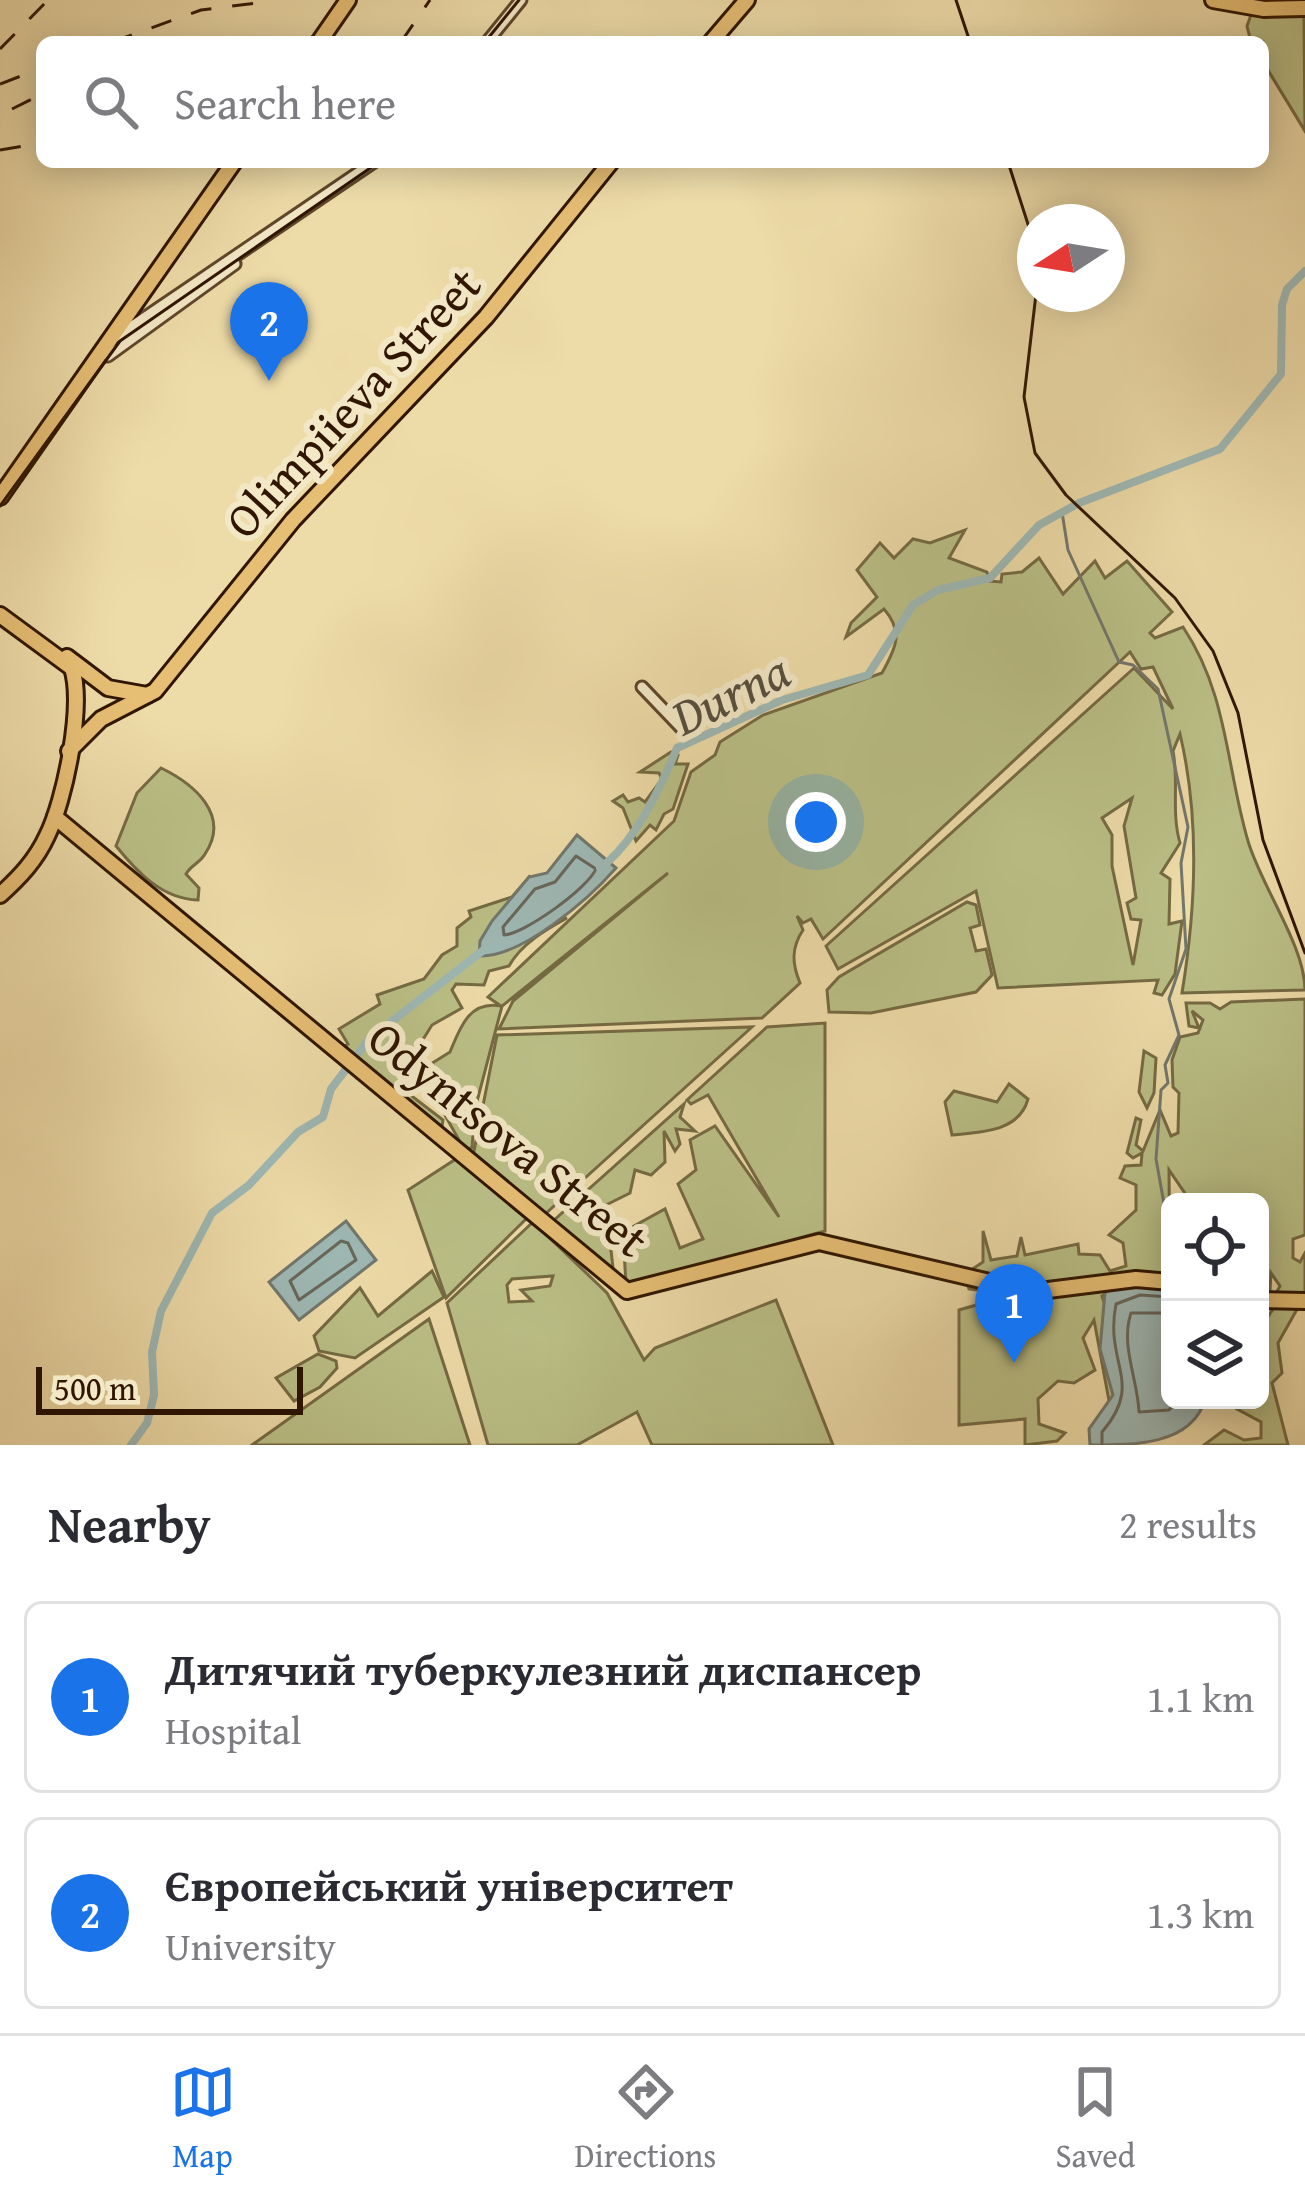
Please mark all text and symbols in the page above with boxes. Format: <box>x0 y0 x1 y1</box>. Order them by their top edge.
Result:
search box <box>36 36 1269 168</box>
icon: search <box>78 69 144 135</box>
text: Search here <box>174 70 396 135</box>
north arrow <box>1017 204 1125 312</box>
street label: Olimpiieva Street <box>207 250 497 554</box>
pin: 2 <box>230 282 308 381</box>
water label: Durna <box>657 632 802 754</box>
your location <box>786 792 846 852</box>
street label: Odyntsova Street <box>353 1003 665 1273</box>
map controls <box>1161 1193 1269 1409</box>
button: locate <box>1161 1193 1269 1301</box>
pin: 1 <box>975 1264 1053 1363</box>
button: layers <box>1161 1301 1269 1409</box>
scale bar <box>36 1361 303 1414</box>
text: 500 m <box>54 1364 136 1412</box>
text: Nearby <box>48 1486 211 1561</box>
text: 2 results <box>1119 1495 1257 1552</box>
text: Дитячий туберкулезний диспансер <box>165 1636 921 1701</box>
text: 1 <box>80 1669 100 1726</box>
text: 1.1 km <box>1147 1669 1254 1726</box>
text: Hospital <box>165 1701 301 1758</box>
text: Європейський університет <box>165 1852 733 1917</box>
text: 2 <box>80 1885 100 1942</box>
text: 1.3 km <box>1147 1885 1254 1942</box>
text: University <box>165 1917 336 1974</box>
tab: Map <box>170 2059 236 2179</box>
tab: Directions <box>575 2059 716 2179</box>
tab: Saved <box>1056 2059 1135 2179</box>

